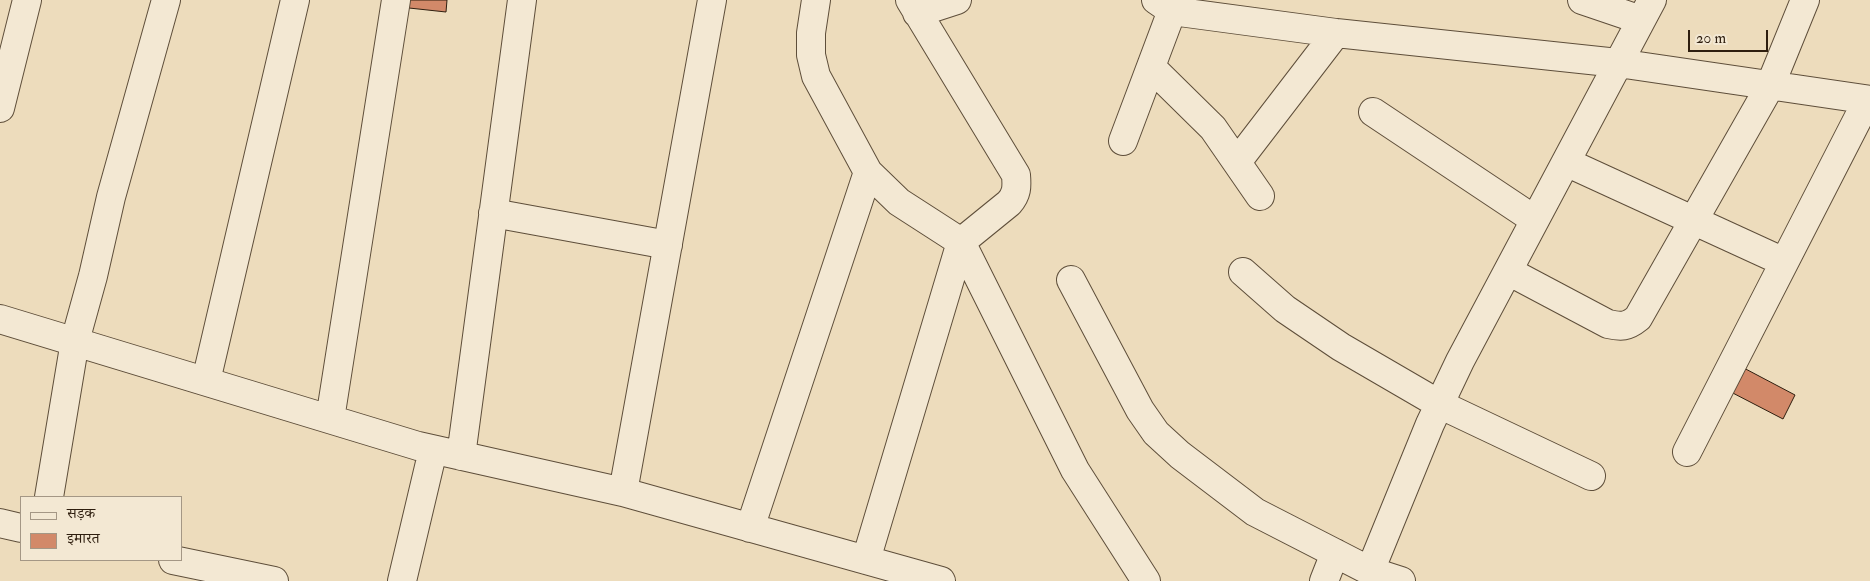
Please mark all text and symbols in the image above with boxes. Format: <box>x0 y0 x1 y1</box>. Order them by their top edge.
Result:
scale bar <box>1690 20 1770 52</box>
text: 20 m <box>1696 29 1726 48</box>
legend <box>20 496 182 561</box>
text: सड़क <box>67 504 95 523</box>
text: इमारत <box>67 529 100 548</box>

